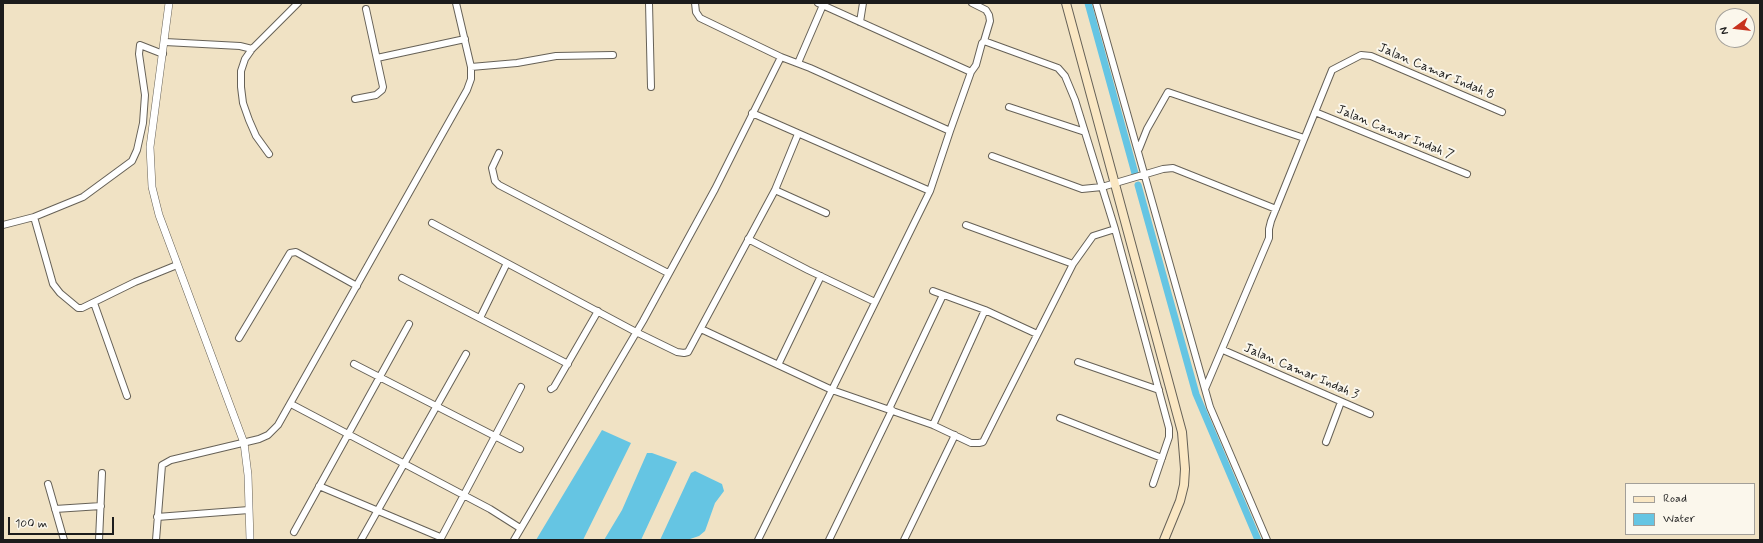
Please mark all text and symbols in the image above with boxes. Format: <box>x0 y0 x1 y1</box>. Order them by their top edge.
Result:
north arrow <box>1715 8 1755 48</box>
text: N <box>1717 26 1732 36</box>
street label: Jalan Camar Indah 8 <box>1376 40 1496 104</box>
street label: Jalan Camar Indah 7 <box>1334 102 1456 164</box>
street label: Jalan Camar Indah 3 <box>1241 341 1361 403</box>
legend <box>1625 483 1755 535</box>
text: Road <box>1663 491 1687 507</box>
scale bar <box>10 509 116 535</box>
text: Water <box>1663 511 1695 527</box>
text: 100 m <box>15 516 47 532</box>

